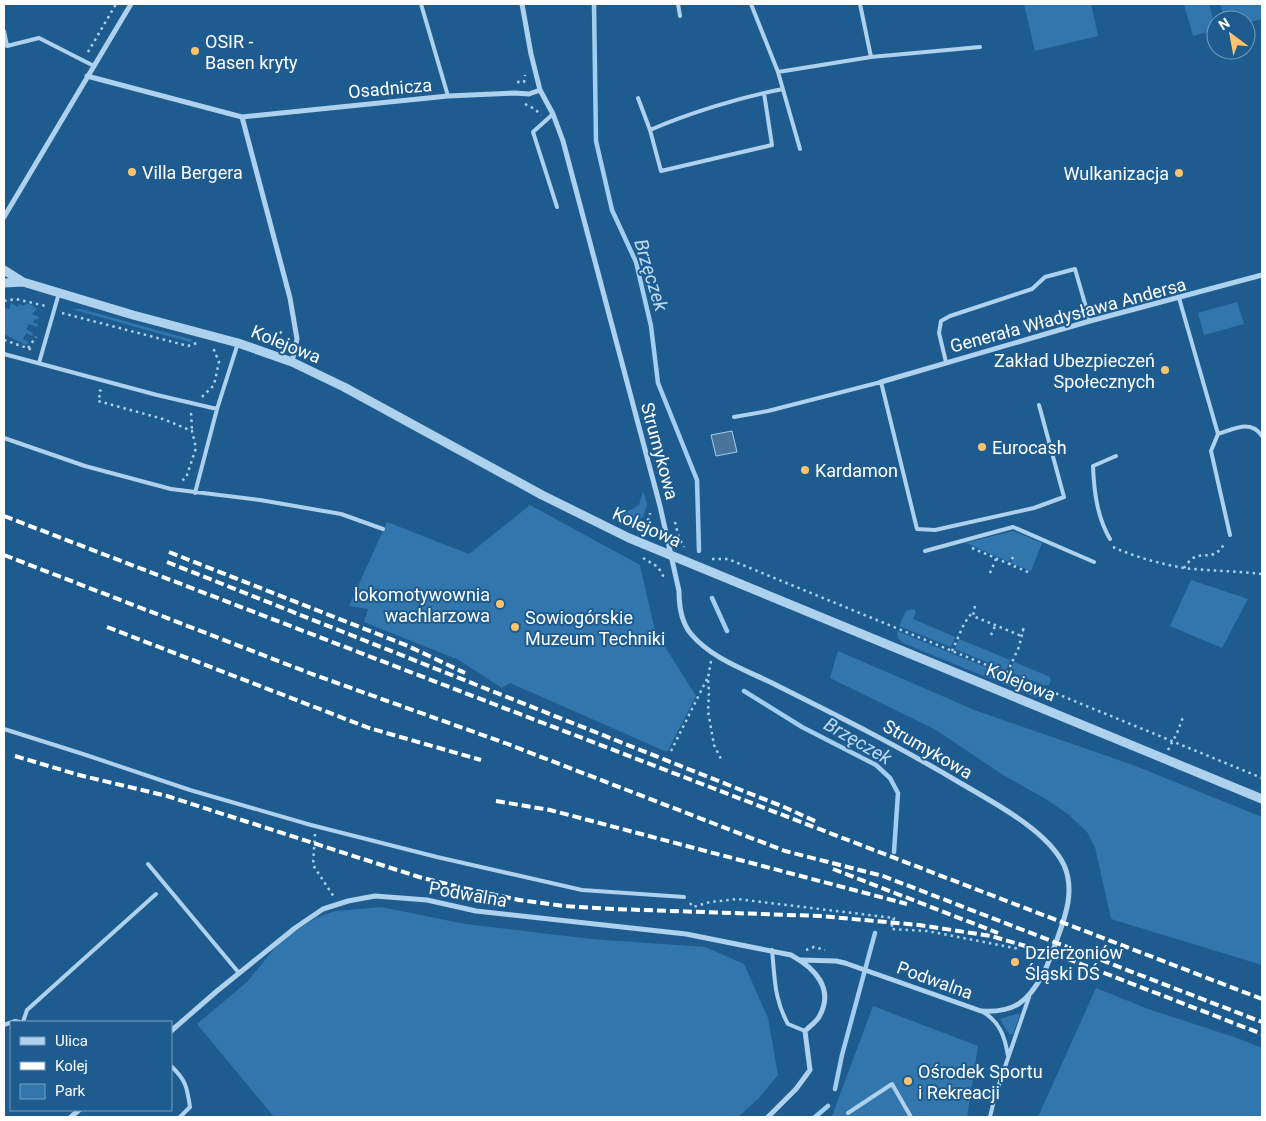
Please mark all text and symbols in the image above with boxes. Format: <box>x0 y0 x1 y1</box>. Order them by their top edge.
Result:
north arrow <box>1206 10 1256 60</box>
text: N <box>1216 15 1233 33</box>
place label: OSIR - Basen kryty <box>205 31 298 73</box>
marker: OSIR - Basen kryty <box>189 45 201 57</box>
street label: Osadnicza <box>347 74 433 102</box>
place label: Villa Bergera <box>142 162 243 183</box>
place label: Wulkanizacja <box>1063 163 1169 184</box>
marker: Villa Bergera <box>126 166 138 178</box>
marker: Wulkanizacja <box>1173 167 1185 179</box>
water label: Brzęczek <box>629 236 673 314</box>
street label: Generała Władysława Andersa <box>948 273 1188 357</box>
street label: Kolejowa <box>248 321 324 367</box>
place label: Zakład Ubezpieczeń Społecznych <box>994 350 1155 392</box>
marker: Zakład Ubezpieczeń Społecznych <box>1159 364 1171 376</box>
street label: Strumykowa <box>637 400 683 502</box>
place label: Eurocash <box>992 437 1067 458</box>
marker: Eurocash <box>976 441 988 453</box>
place label: Kardamon <box>815 460 898 481</box>
marker: Kardamon <box>799 464 811 476</box>
street label: Kolejowa <box>609 503 685 551</box>
place label: lokomotywownia wachlarzowa <box>354 584 490 626</box>
marker: lokomotywownia wachlarzowa <box>494 598 506 610</box>
place label: Sowiogórskie Muzeum Techniki <box>525 607 665 649</box>
marker: Sowiogórskie Muzeum Techniki <box>509 621 521 633</box>
street label: Kolejowa <box>983 659 1059 705</box>
water label: Brzęczek <box>820 712 896 770</box>
street label: Strumykowa <box>880 715 976 783</box>
street label: Podwalna <box>427 877 509 911</box>
place label: Dzierżoniów Śląski DŚ <box>1025 942 1123 984</box>
marker: Dzierżoniów Śląski DŚ <box>1009 956 1021 968</box>
street label: Podwalna <box>894 957 976 1003</box>
legend <box>10 1021 172 1111</box>
text: Ulica <box>55 1032 88 1050</box>
text: Kolej <box>55 1057 88 1075</box>
place label: Ośrodek Sportu i Rekreacji <box>918 1061 1043 1103</box>
marker: Ośrodek Sportu i Rekreacji <box>902 1075 914 1087</box>
text: Park <box>55 1082 86 1100</box>

